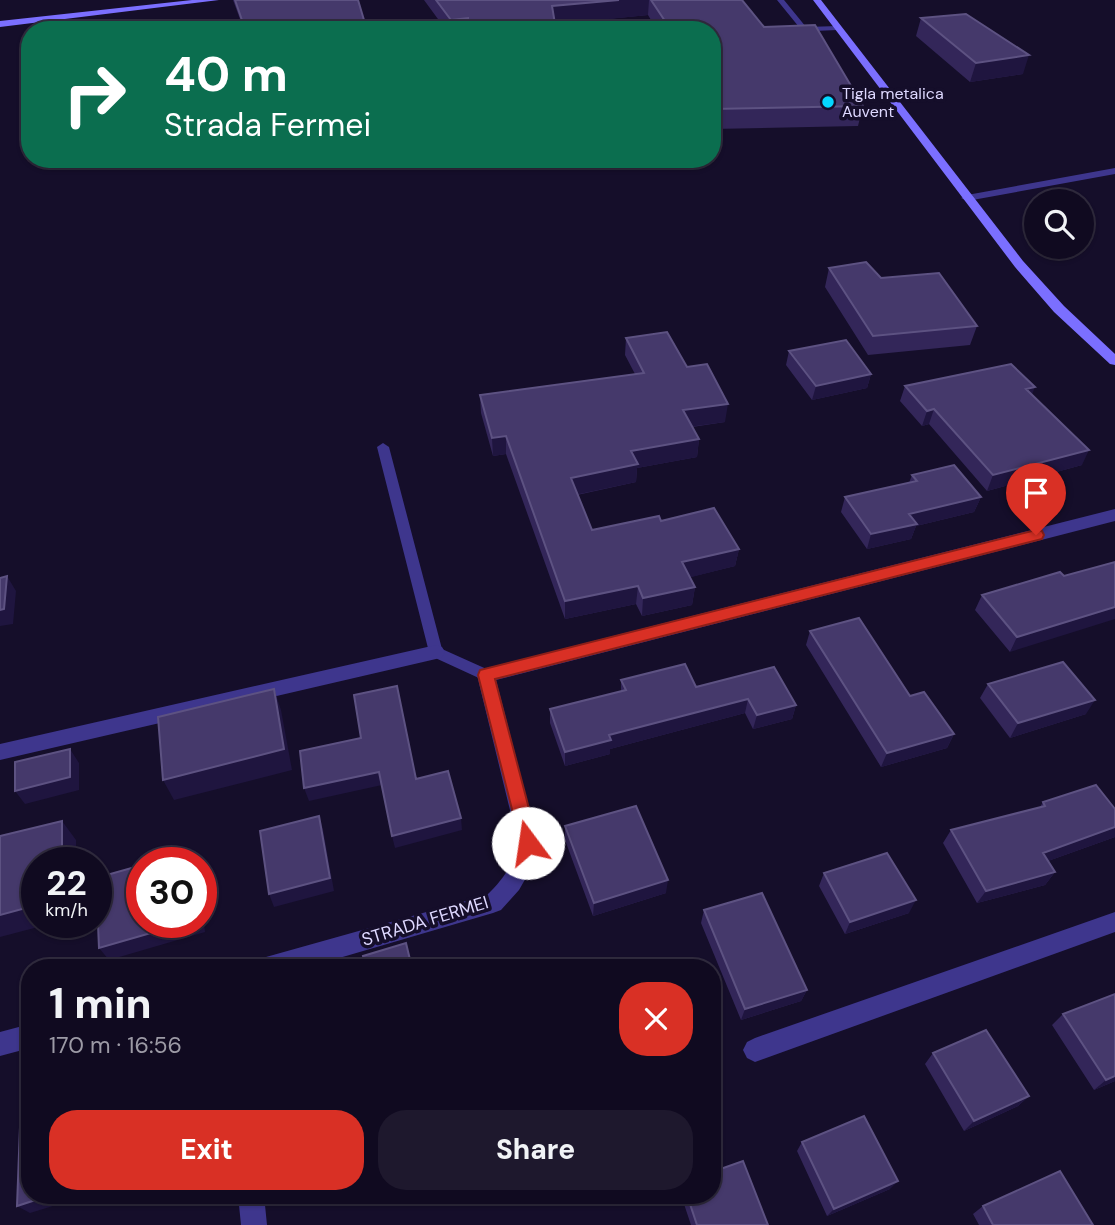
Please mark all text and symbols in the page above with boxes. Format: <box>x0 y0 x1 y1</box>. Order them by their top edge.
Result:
text: 40 m <box>164 42 288 106</box>
icon: right <box>49 49 140 140</box>
place label: Tigla metalica Auvent <box>842 83 944 122</box>
marker: Tigla metalica Auvent <box>820 94 836 110</box>
text: Strada Fermei <box>164 104 371 146</box>
map controls <box>1024 189 1094 259</box>
button: search <box>1024 189 1094 259</box>
pin <box>1006 463 1066 535</box>
icon: arrive <box>1017 474 1055 512</box>
position arrow <box>491 806 565 880</box>
speed limit sign: 30 <box>126 847 217 938</box>
text: 22 <box>46 860 87 906</box>
street label: STRADA FERMEI <box>359 890 491 952</box>
text: km/h <box>45 898 88 922</box>
text: 1 min <box>49 976 152 1031</box>
button: close <box>619 982 693 1056</box>
text: 170 m · 16:56 <box>49 1030 182 1060</box>
button: Exit <box>49 1110 364 1190</box>
button: Share <box>378 1110 693 1190</box>

